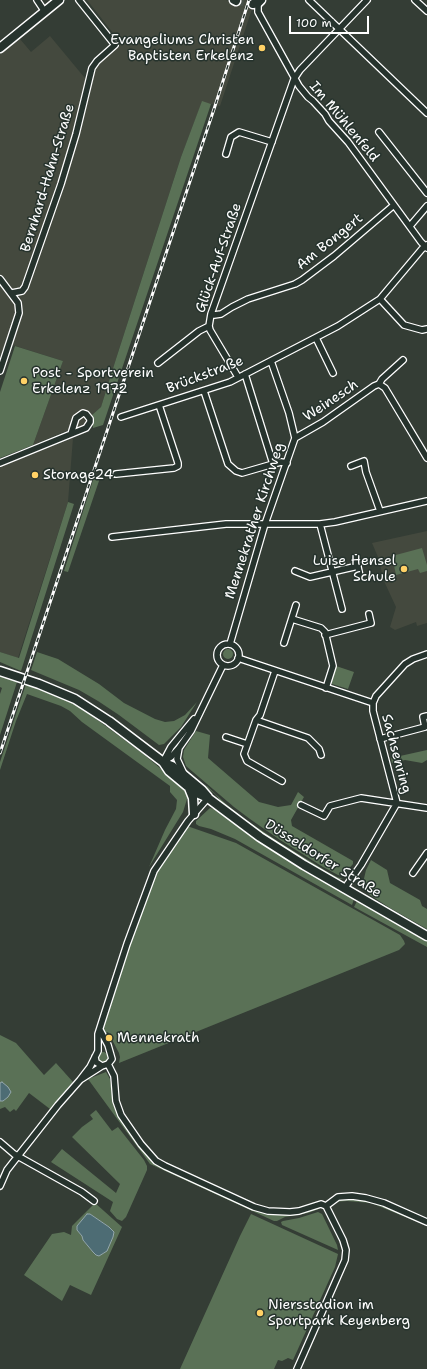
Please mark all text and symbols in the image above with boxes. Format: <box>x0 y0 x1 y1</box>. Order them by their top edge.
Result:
scale bar <box>291 8 371 34</box>
text: 100 m <box>296 15 332 31</box>
place label: Evangeliums Christen Baptisten Erkelenz <box>110 32 254 64</box>
marker: Evangeliums Christen Baptisten Erkelenz <box>257 43 267 53</box>
street label: Im Mühlenfeld <box>305 78 383 166</box>
street label: Bernhard-Hahn-Straße <box>17 102 79 254</box>
street label: Glück-Auf-Straße <box>192 201 246 315</box>
street label: Am Bongert <box>293 210 367 274</box>
street label: Brückstraße <box>164 353 246 397</box>
place label: Post - Sportverein Erkelenz 1972 <box>32 365 154 398</box>
marker: Post - Sportverein Erkelenz 1972 <box>19 376 29 386</box>
street label: Weinesch <box>300 376 362 426</box>
street label: Mennekrather Kirchweg <box>222 441 288 601</box>
place label: Storage24 <box>43 467 113 483</box>
marker: Storage24 <box>30 470 40 480</box>
place label: Luise Hensel Schule <box>313 553 396 586</box>
marker: Luise Hensel Schule <box>399 564 409 574</box>
street label: Sachsenring <box>377 712 415 796</box>
street label: Düsseldorfer Straße <box>262 816 384 902</box>
place label: Mennekrath <box>117 1030 200 1046</box>
marker: Mennekrath <box>104 1033 114 1043</box>
place label: Niersstadion im Sportpark Keyenberg <box>268 1297 410 1330</box>
marker: Niersstadion im Sportpark Keyenberg <box>255 1308 265 1318</box>

